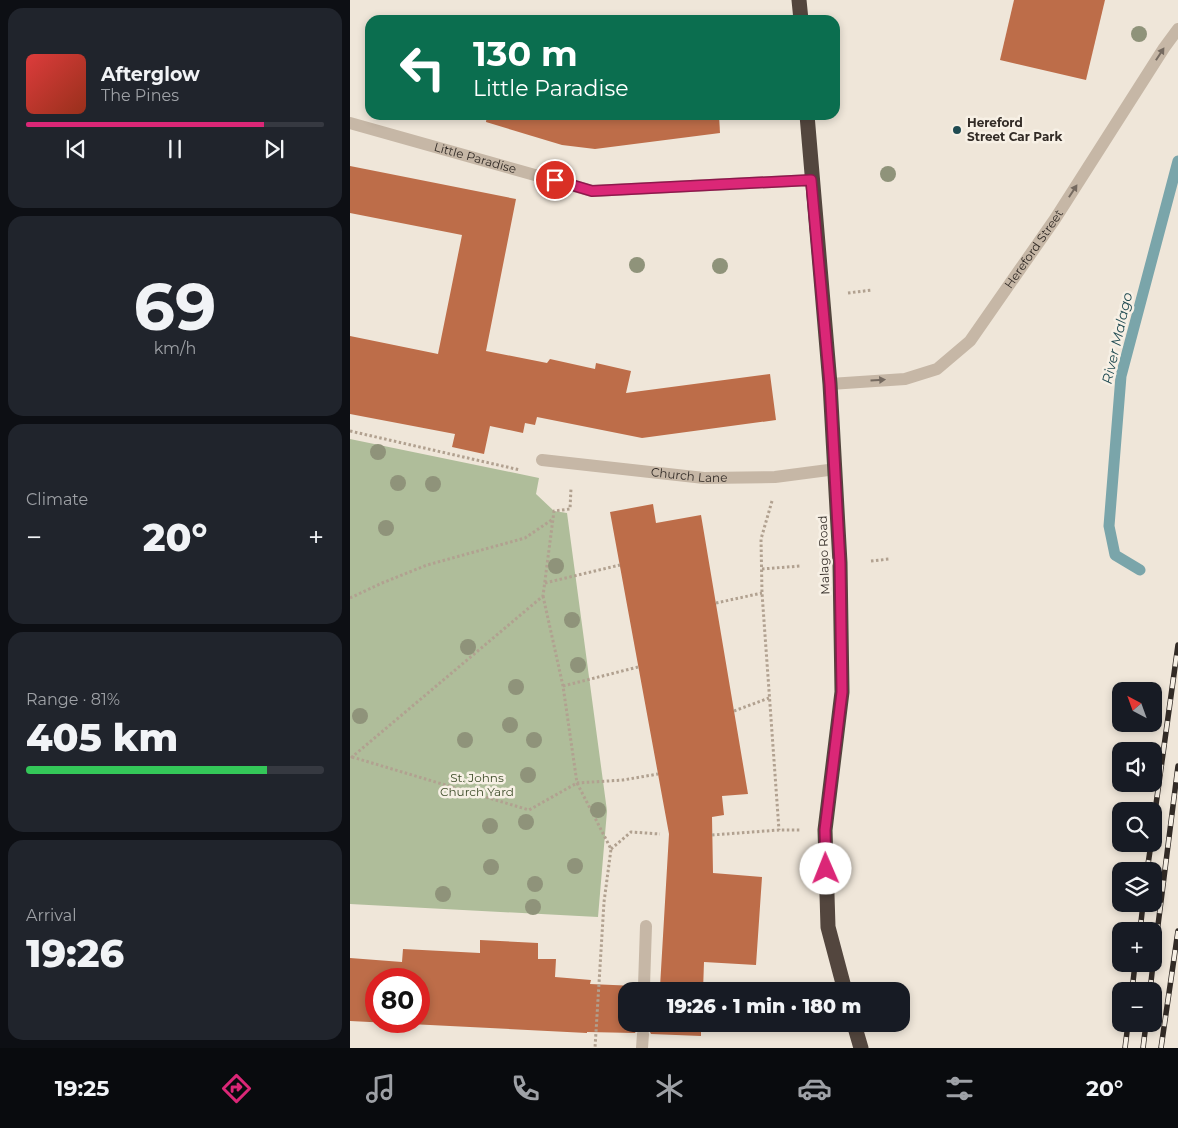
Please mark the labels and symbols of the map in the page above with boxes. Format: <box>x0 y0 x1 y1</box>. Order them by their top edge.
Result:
one-way arrow <box>1155 48 1165 61</box>
place label: Hereford Street Car Park <box>967 115 1062 144</box>
marker: Hereford Street Car Park <box>951 124 963 136</box>
street label: Little Paradise <box>432 139 518 176</box>
pin <box>534 159 576 201</box>
one-way arrow <box>1068 185 1077 198</box>
street label: Hereford Street <box>1001 206 1066 291</box>
water label: River Malago <box>1098 290 1136 386</box>
one-way arrow <box>871 376 887 384</box>
street label: Church Lane <box>650 464 728 485</box>
street label: Malago Road <box>815 515 832 595</box>
north arrow <box>1112 682 1162 732</box>
park label: St. Johns Church Yard <box>440 770 514 799</box>
position arrow <box>799 842 851 894</box>
speed limit sign: 80 <box>365 968 430 1033</box>

